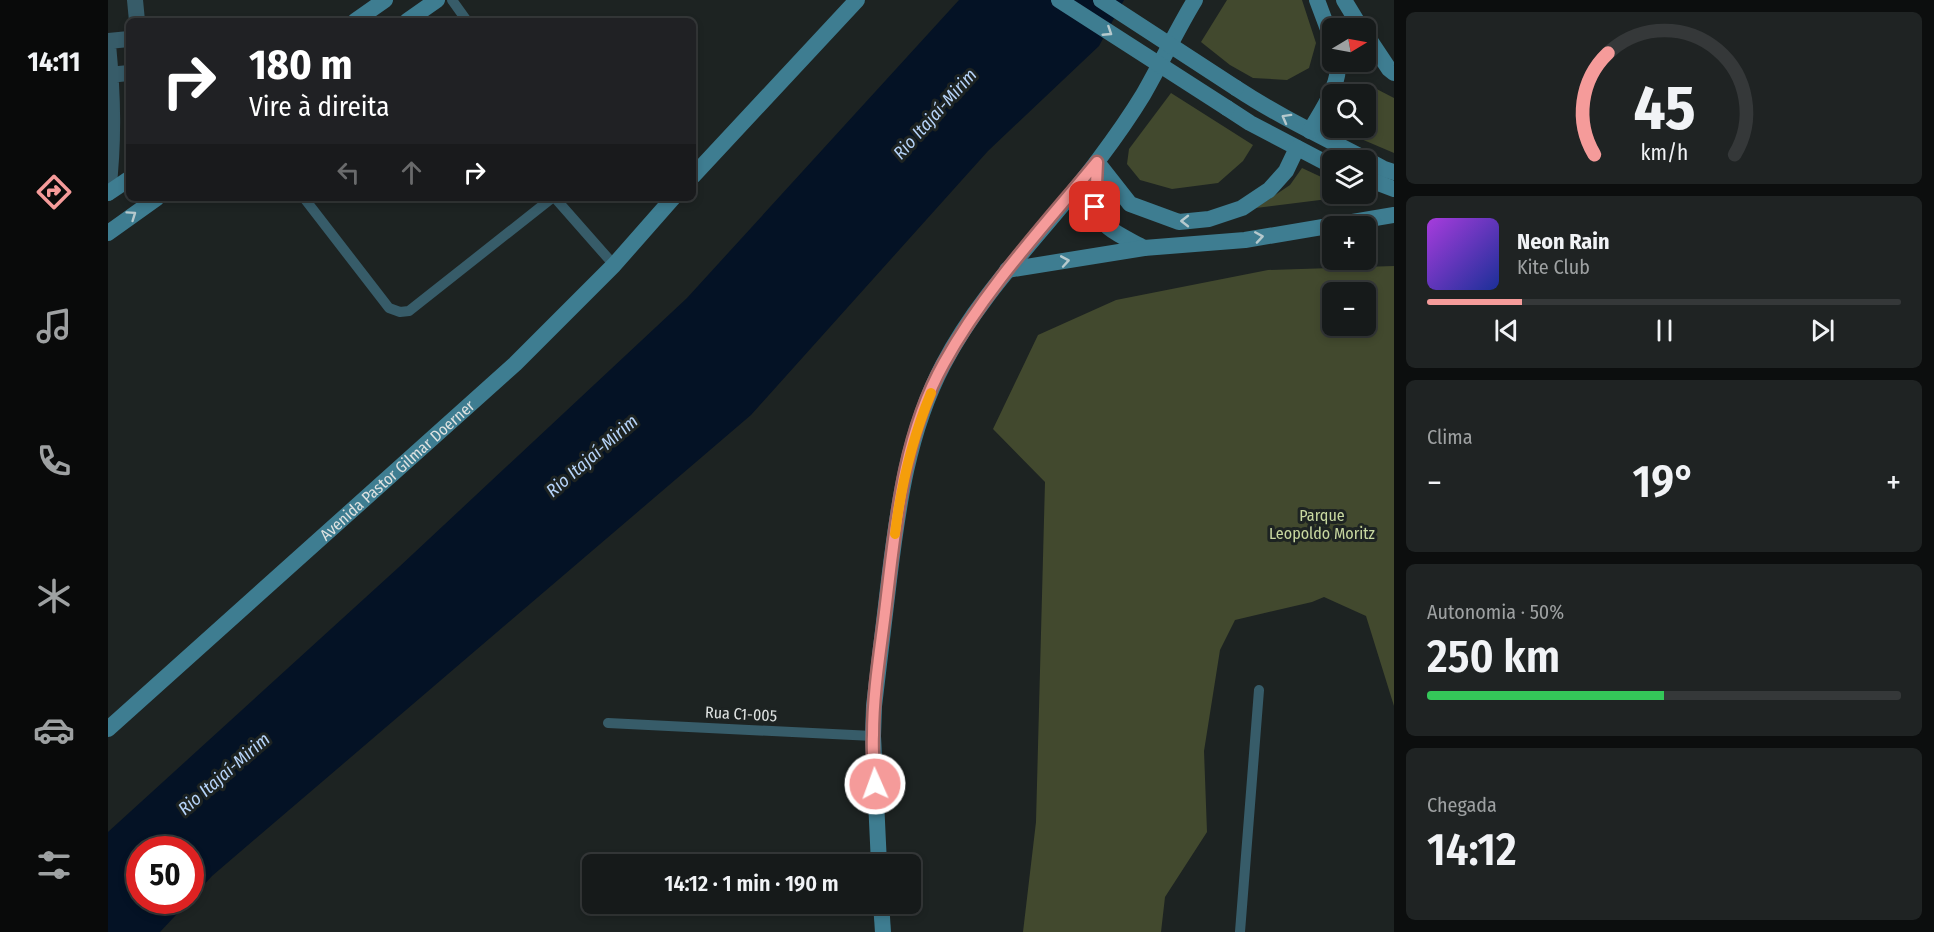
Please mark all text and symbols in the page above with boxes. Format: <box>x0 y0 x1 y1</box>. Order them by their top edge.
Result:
north arrow <box>1322 18 1376 72</box>
map controls <box>1322 18 1376 336</box>
one-way arrow <box>1102 24 1113 35</box>
text: 180 m <box>249 40 353 90</box>
icon: right <box>150 42 228 120</box>
text: 14:11 <box>28 46 80 78</box>
water label: Rio Itajaí-Mirim <box>889 64 981 164</box>
text: 45 <box>1633 71 1695 146</box>
button: search <box>1322 84 1376 138</box>
text: Vire à direita <box>249 91 389 123</box>
one-way arrow <box>1281 114 1292 125</box>
text: km/h <box>1640 140 1688 166</box>
button: layers <box>1322 150 1376 204</box>
icon: left <box>332 156 365 189</box>
icon: ahead <box>395 156 428 189</box>
icon: right <box>458 156 491 189</box>
icon: directions <box>33 171 75 213</box>
pin <box>1069 181 1120 232</box>
icon: arrive <box>1078 190 1111 223</box>
one-way arrow <box>126 211 137 222</box>
one-way arrow <box>1180 214 1189 227</box>
button: + <box>1322 216 1376 270</box>
text: Neon Rain <box>1517 228 1610 255</box>
one-way arrow <box>1254 232 1263 244</box>
one-way arrow <box>1061 255 1070 267</box>
text: Kite Club <box>1517 255 1590 279</box>
button: − <box>1322 282 1376 336</box>
icon: music <box>33 305 75 347</box>
icon: previous <box>1490 314 1523 347</box>
icon: pause <box>1648 314 1681 347</box>
icon: next <box>1806 314 1839 347</box>
street label: Avenida Pastor Gilmar Doerner <box>316 395 478 544</box>
water label: Rio Itajaí-Mirim <box>542 410 642 502</box>
text: Clima <box>1427 425 1472 449</box>
icon: phone <box>33 440 75 482</box>
text: 19° <box>1633 455 1695 509</box>
text: − <box>1427 463 1442 503</box>
text: + <box>1886 463 1901 503</box>
park label: Parque Leopoldo Moritz <box>1269 506 1375 543</box>
icon: climate <box>33 575 75 617</box>
text: Autonomia · 50% <box>1427 600 1564 624</box>
text: 250 km <box>1427 630 1560 684</box>
street label: Rua C1-005 <box>704 703 778 725</box>
icon: car <box>33 709 75 751</box>
water label: Rio Itajaí-Mirim <box>174 728 274 820</box>
position arrow <box>843 752 907 816</box>
text: Chegada <box>1427 793 1497 817</box>
text: 14:12 <box>1427 823 1517 877</box>
speed limit sign: 50 <box>126 836 204 914</box>
icon: filters <box>33 844 75 886</box>
text: 14:12 · 1 min · 190 m <box>664 870 839 897</box>

